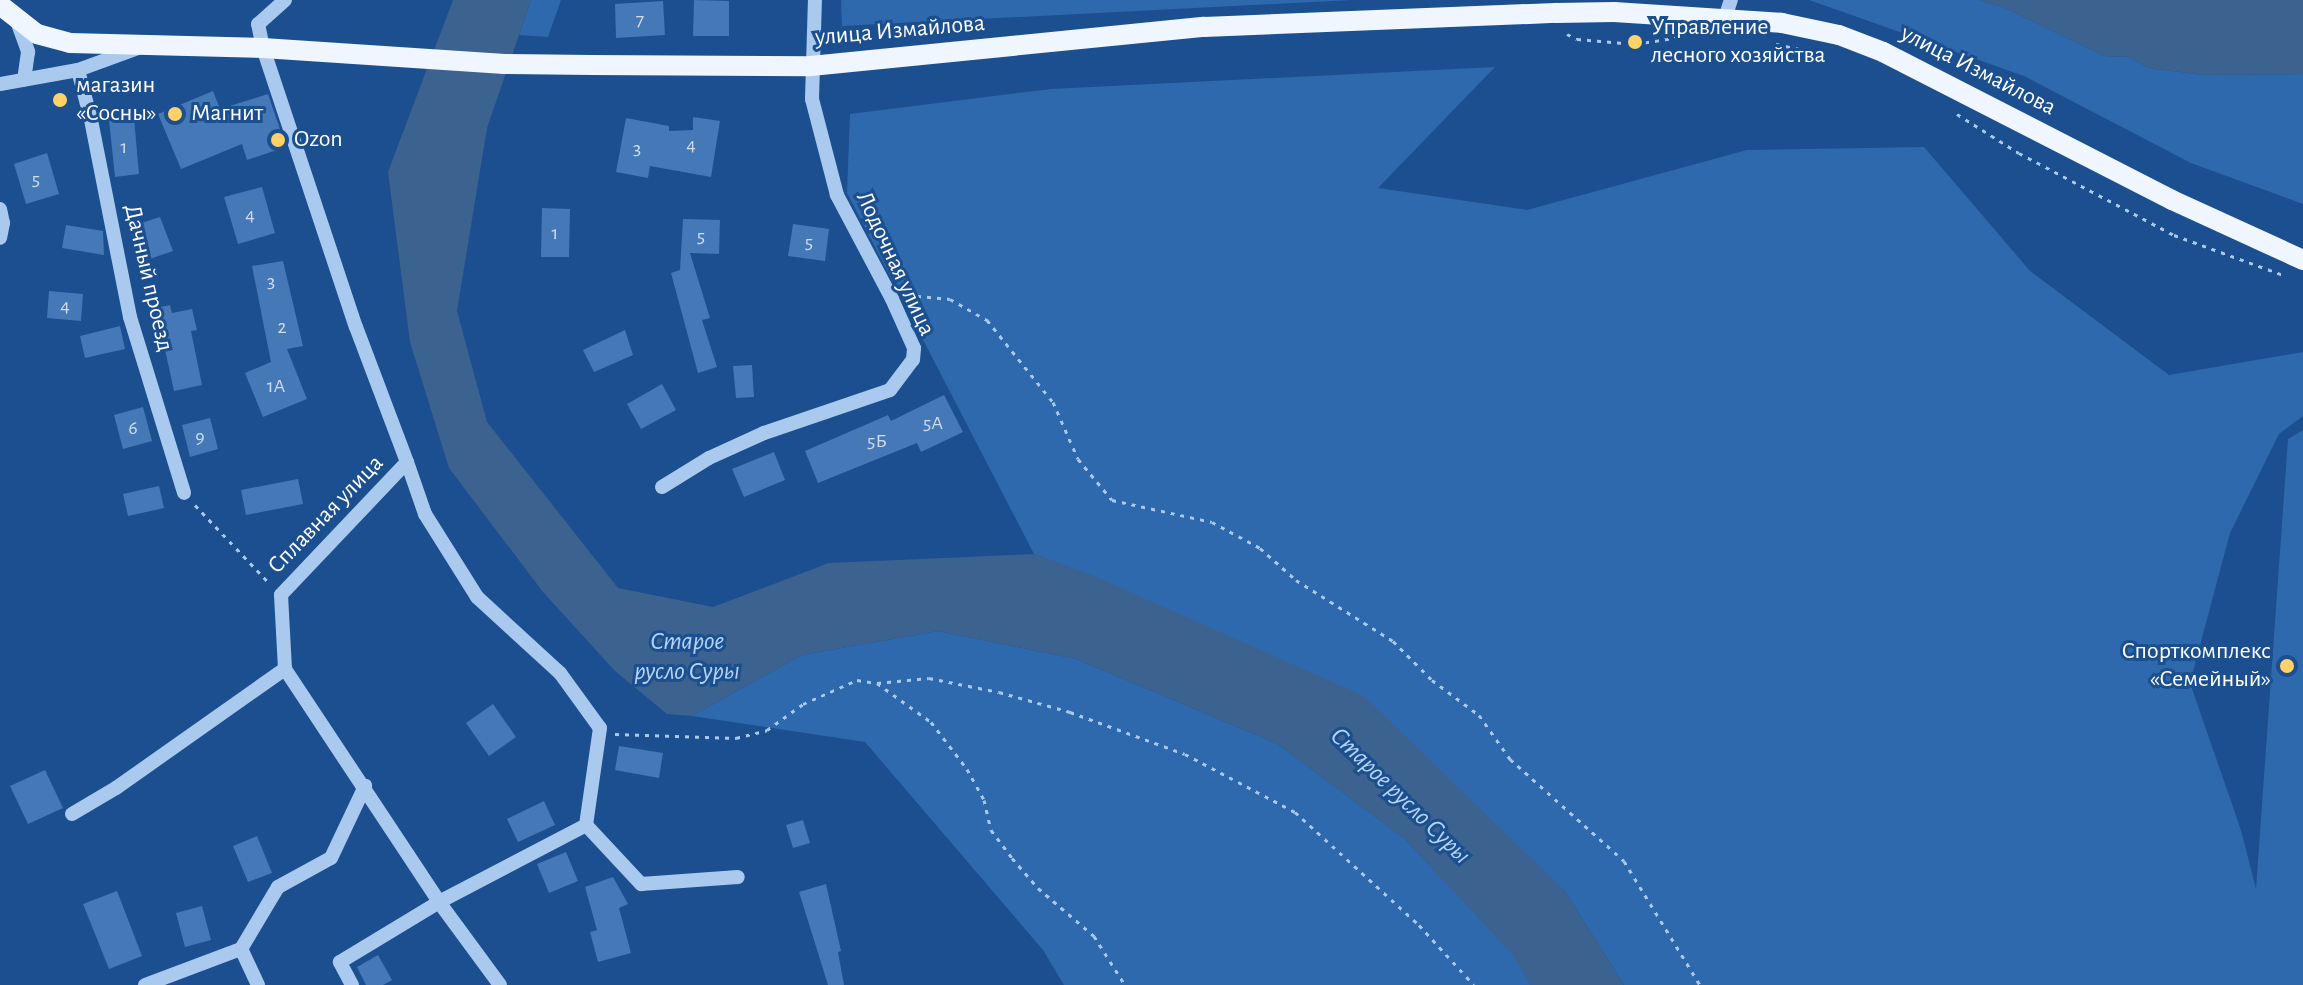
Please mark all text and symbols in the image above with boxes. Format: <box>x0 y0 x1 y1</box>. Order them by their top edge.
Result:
house number: 7 <box>636 8 644 32</box>
street label: улица Измайлова <box>814 9 986 53</box>
place label: Управление лесного хозяйства <box>1651 14 1826 70</box>
street label: улица Измайлова <box>1896 20 2060 122</box>
marker: Управление лесного хозяйства <box>1626 33 1644 51</box>
place label: магазин «Сосны» <box>76 72 157 128</box>
marker: магазин «Сосны» <box>51 91 69 109</box>
place label: Магнит <box>191 100 263 128</box>
marker: Магнит <box>166 105 184 123</box>
place label: Ozon <box>294 126 343 154</box>
marker: Ozon <box>269 131 287 149</box>
house number: 4 <box>686 133 696 157</box>
house number: 1 <box>121 135 127 159</box>
house number: 3 <box>633 136 641 160</box>
house number: 5 <box>32 167 40 191</box>
street label: Лодочная улица <box>849 187 941 341</box>
street label: Дачный проезд <box>117 202 179 354</box>
house number: 4 <box>245 203 255 227</box>
house number: 1 <box>552 221 558 245</box>
house number: 5 <box>697 224 705 248</box>
house number: 5 <box>805 230 813 254</box>
house number: 3 <box>267 269 275 293</box>
house number: 4 <box>60 294 70 318</box>
house number: 2 <box>277 315 287 339</box>
house number: 1А <box>267 374 285 398</box>
house number: 5А <box>923 411 943 435</box>
house number: 6 <box>128 416 138 440</box>
house number: 9 <box>195 425 205 449</box>
house number: 5Б <box>867 429 887 453</box>
street label: Сплавная улица <box>262 450 390 580</box>
water label: Старое русло Суры <box>634 626 740 688</box>
place label: Спорткомплекс «Семейный» <box>2122 638 2271 694</box>
marker: Спорткомплекс «Семейный» <box>2278 657 2296 675</box>
water label: Старое русло Суры <box>1323 721 1477 871</box>

